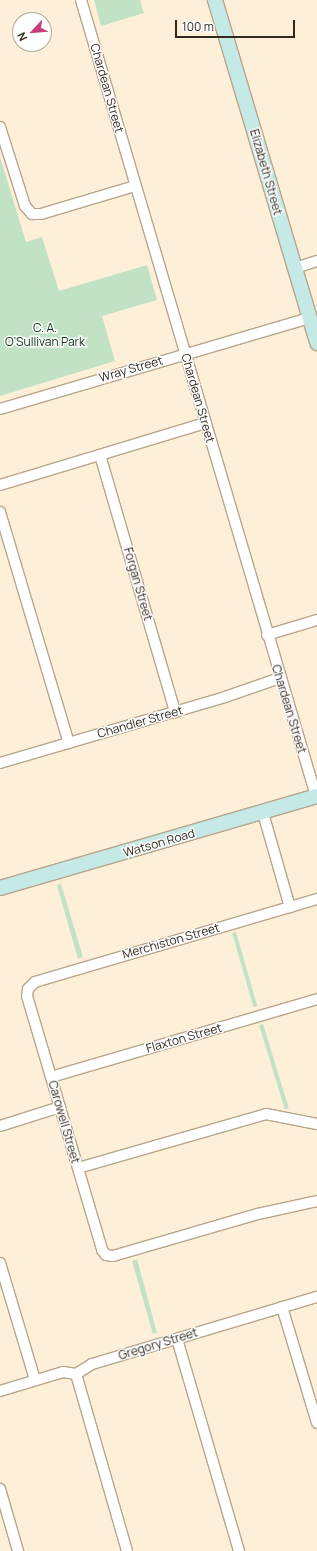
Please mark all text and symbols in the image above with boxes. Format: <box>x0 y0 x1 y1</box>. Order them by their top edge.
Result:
north arrow <box>12 12 52 52</box>
scale bar <box>177 12 297 38</box>
text: 100 m <box>182 18 214 35</box>
text: N <box>13 30 30 44</box>
street label: Chardean Street <box>87 42 127 134</box>
street label: Elizabeth Street <box>247 127 285 217</box>
park label: C. A. O'Sullivan Park <box>5 321 85 349</box>
street label: Chardean Street <box>178 352 218 444</box>
street label: Wray Street <box>97 353 165 385</box>
street label: Forgan Street <box>121 546 155 622</box>
street label: Chardean Street <box>269 663 309 755</box>
street label: Chandler Street <box>96 703 184 741</box>
street label: Watson Road <box>122 826 196 860</box>
street label: Merchiston Street <box>121 920 221 962</box>
street label: Flaxton Street <box>144 1020 224 1056</box>
street label: Carowell Street <box>45 1079 83 1165</box>
street label: Gregory Street <box>117 1325 199 1363</box>

